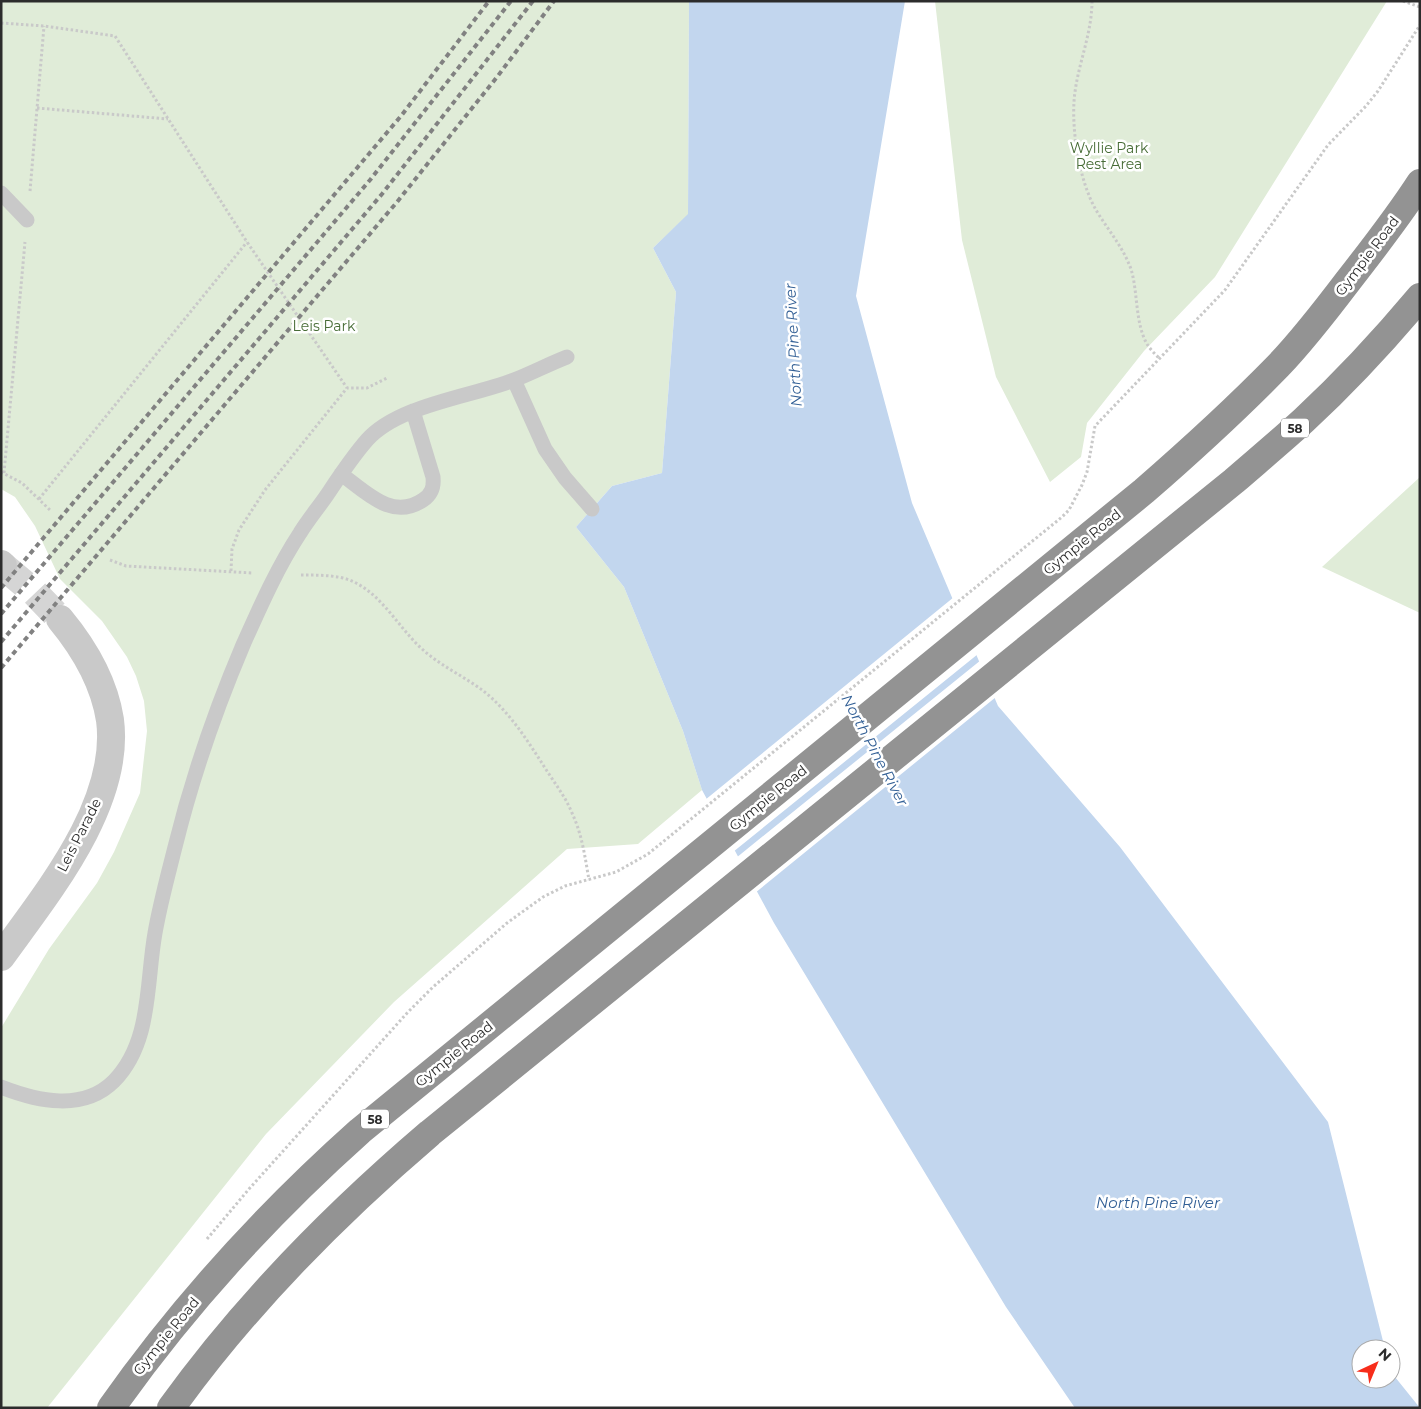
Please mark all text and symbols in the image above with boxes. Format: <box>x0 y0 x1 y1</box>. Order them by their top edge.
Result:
park label: Wyllie Park Rest Area <box>1070 139 1149 173</box>
street label: Gympie Road <box>1331 213 1403 299</box>
water label: North Pine River <box>780 282 806 407</box>
park label: Leis Park <box>293 317 356 335</box>
road number: 58 <box>1281 418 1309 438</box>
street label: Gympie Road <box>1039 505 1125 579</box>
water label: North Pine River <box>838 691 913 810</box>
street label: Gympie Road <box>725 761 811 835</box>
street label: Leis Parade <box>53 795 105 875</box>
street label: Gympie Road <box>411 1017 497 1091</box>
road number: 58 <box>361 1110 389 1128</box>
water label: North Pine River <box>1096 1193 1221 1212</box>
street label: Gympie Road <box>129 1293 203 1379</box>
north arrow <box>1351 1339 1401 1389</box>
text: N <box>1375 1344 1395 1365</box>

